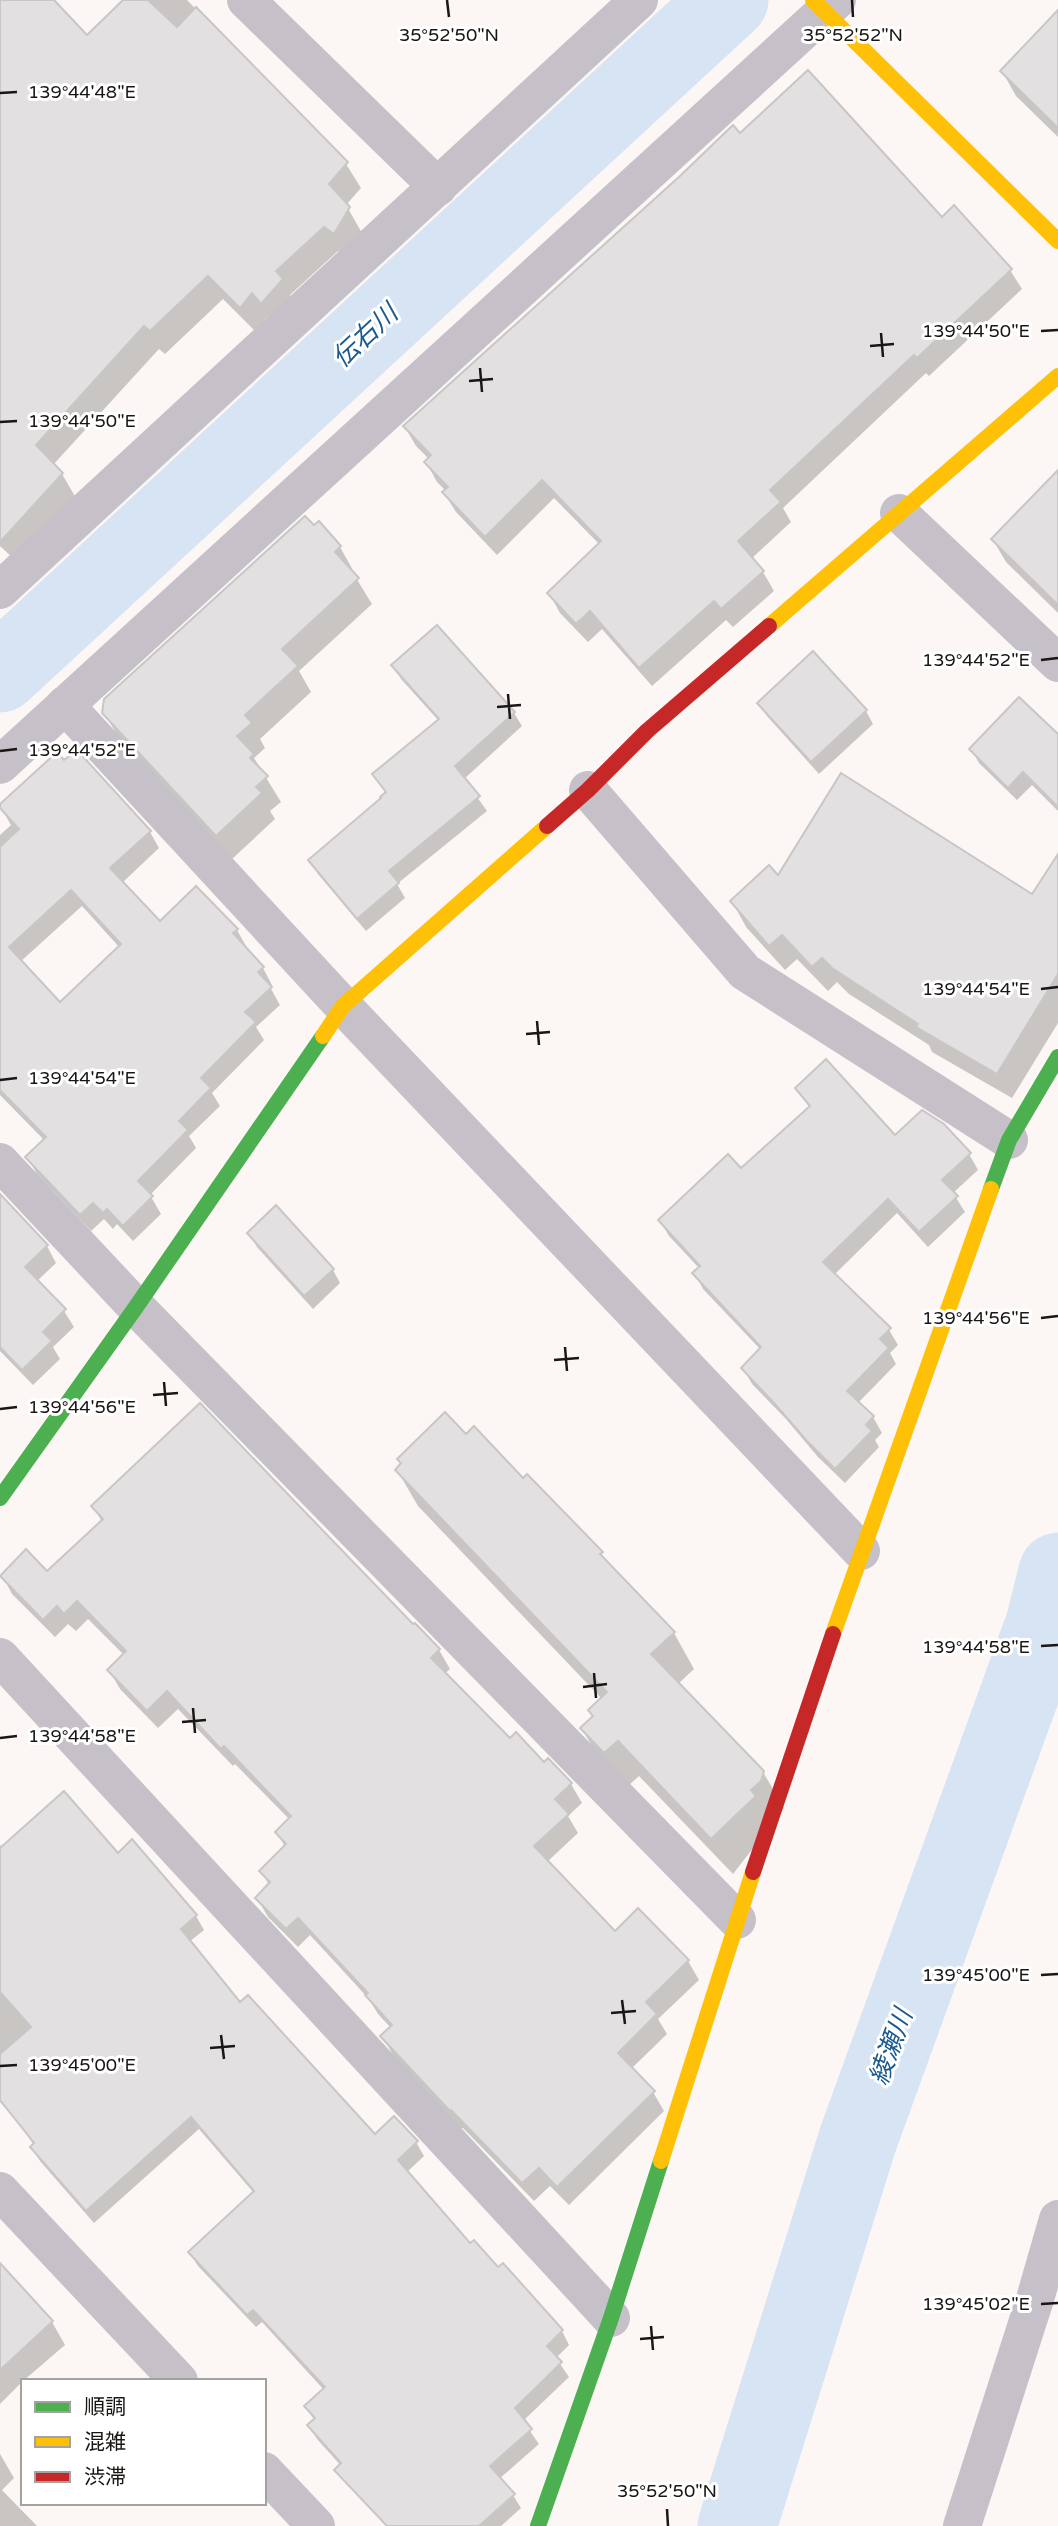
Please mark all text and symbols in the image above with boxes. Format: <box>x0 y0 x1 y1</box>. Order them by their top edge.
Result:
text: 35°52'50"N <box>399 24 499 46</box>
text: 35°52'52"N <box>803 24 903 46</box>
text: 139°44'48"E <box>28 81 136 103</box>
water label: 伝右川 <box>326 296 406 374</box>
text: 139°44'50"E <box>922 320 1030 342</box>
text: 139°44'50"E <box>28 410 136 432</box>
text: 139°44'52"E <box>922 649 1030 671</box>
text: 139°44'52"E <box>28 739 136 761</box>
text: 139°44'54"E <box>922 978 1030 1000</box>
text: 139°44'54"E <box>28 1067 136 1089</box>
text: 139°44'56"E <box>922 1307 1030 1329</box>
text: 139°44'56"E <box>28 1396 136 1418</box>
text: 139°44'58"E <box>922 1636 1030 1658</box>
text: 139°44'58"E <box>28 1725 136 1747</box>
text: 139°45'00"E <box>922 1964 1030 1986</box>
water label: 綾瀬川 <box>863 2002 920 2089</box>
text: 139°45'00"E <box>28 2054 136 2076</box>
text: 139°45'02"E <box>922 2293 1030 2315</box>
legend <box>21 2379 266 2505</box>
text: 順調 <box>84 2395 126 2420</box>
text: 混雑 <box>84 2430 126 2455</box>
text: 渋滞 <box>84 2465 126 2490</box>
text: 35°52'50"N <box>617 2480 717 2502</box>

